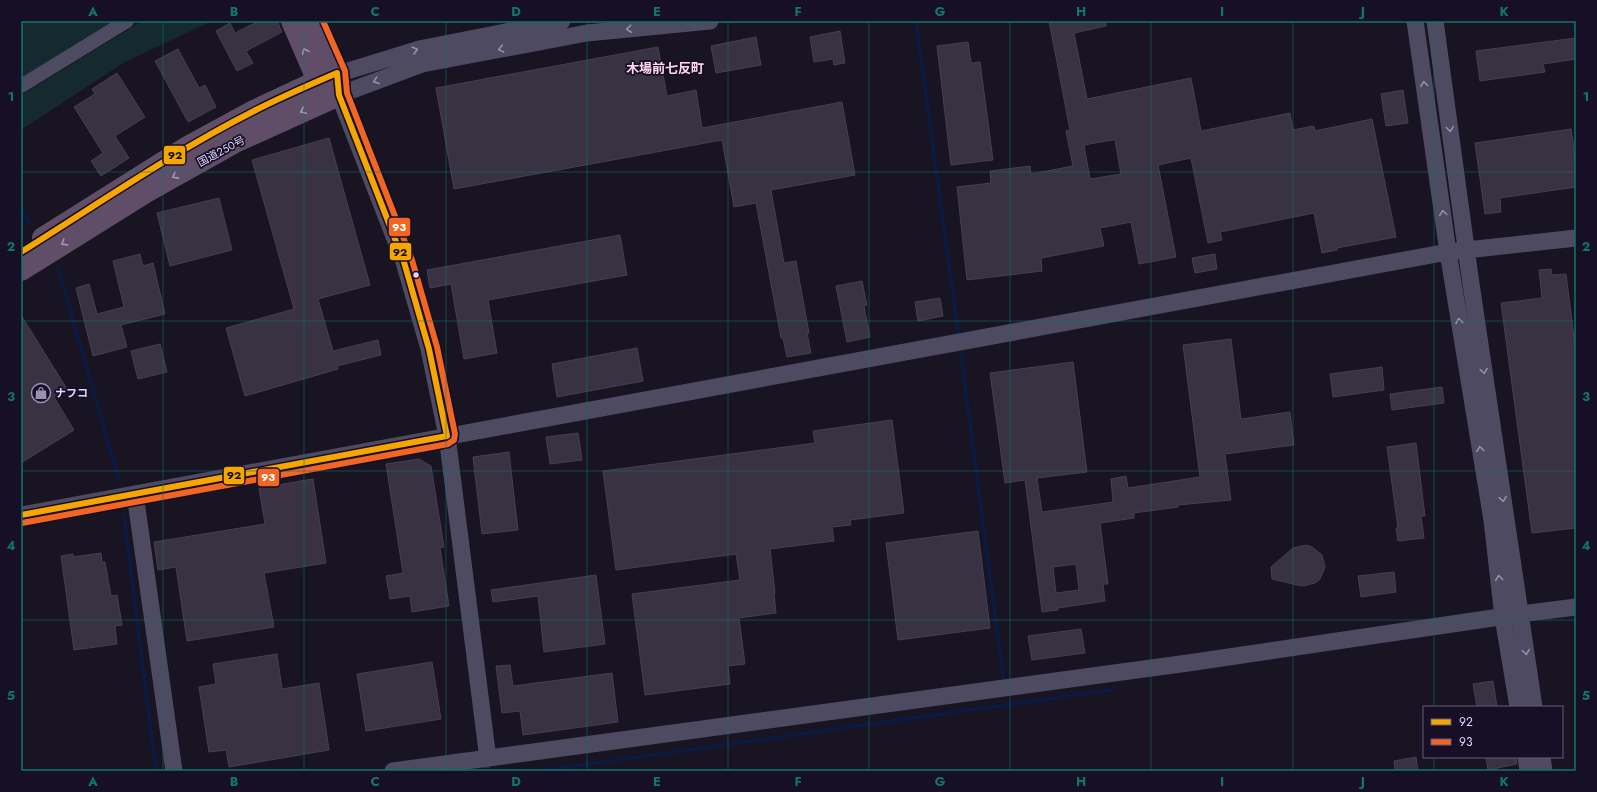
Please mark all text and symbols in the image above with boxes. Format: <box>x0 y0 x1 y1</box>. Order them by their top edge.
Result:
text: A <box>87 2 98 21</box>
text: B <box>230 2 239 21</box>
text: C <box>370 2 380 21</box>
text: D <box>511 2 521 21</box>
text: E <box>653 2 661 21</box>
text: F <box>794 2 802 21</box>
text: G <box>935 2 946 21</box>
text: H <box>1076 2 1086 21</box>
text: I <box>1220 2 1224 21</box>
text: J <box>1358 2 1365 21</box>
text: K <box>1499 2 1509 21</box>
one-way arrow <box>626 24 633 33</box>
one-way arrow <box>498 45 504 53</box>
one-way arrow <box>411 46 418 55</box>
one-way arrow <box>302 48 310 55</box>
district label: 木場前七反町 <box>626 59 704 78</box>
one-way arrow <box>372 77 379 85</box>
one-way arrow <box>1420 81 1429 87</box>
text: 1 <box>8 87 14 106</box>
text: 1 <box>1583 87 1589 106</box>
one-way arrow <box>300 106 308 114</box>
one-way arrow <box>1445 126 1454 132</box>
street label: 国道250号 <box>194 132 248 170</box>
line badge: 92 <box>163 145 186 165</box>
text: 92 <box>168 147 182 163</box>
one-way arrow <box>172 171 179 179</box>
one-way arrow <box>1439 210 1448 216</box>
line badge: 93 <box>388 217 411 237</box>
text: 93 <box>392 219 406 235</box>
text: 2 <box>7 237 15 256</box>
text: 2 <box>1582 237 1590 256</box>
one-way arrow <box>61 239 68 246</box>
line badge: 92 <box>389 242 412 261</box>
text: 92 <box>393 244 407 260</box>
unlabelled marker <box>411 270 421 280</box>
one-way arrow <box>1456 318 1464 324</box>
one-way arrow <box>1479 368 1488 374</box>
shop icon: ナフコ <box>30 382 52 404</box>
place label: ナフコ <box>55 385 88 401</box>
text: 3 <box>7 387 15 406</box>
text: 3 <box>1582 387 1590 406</box>
one-way arrow <box>1477 446 1485 453</box>
line badge: 92 <box>223 466 245 485</box>
text: 92 <box>227 467 241 483</box>
line badge: 93 <box>257 468 280 487</box>
text: 93 <box>261 469 275 485</box>
one-way arrow <box>1498 496 1507 502</box>
text: 4 <box>6 536 16 555</box>
text: 4 <box>1581 536 1591 555</box>
one-way arrow <box>1495 575 1504 581</box>
one-way arrow <box>1521 649 1530 655</box>
text: 5 <box>7 686 15 705</box>
text: 5 <box>1582 686 1590 705</box>
legend <box>1423 706 1563 758</box>
text: 92 <box>1459 713 1473 731</box>
text: 93 <box>1459 733 1473 751</box>
text: A <box>87 772 98 791</box>
text: B <box>230 772 239 791</box>
text: C <box>370 772 380 791</box>
text: D <box>511 772 521 791</box>
text: E <box>653 772 661 791</box>
text: F <box>794 772 802 791</box>
text: G <box>935 772 946 791</box>
text: H <box>1076 772 1086 791</box>
text: I <box>1220 772 1224 791</box>
text: J <box>1358 772 1365 791</box>
text: K <box>1499 772 1509 791</box>

